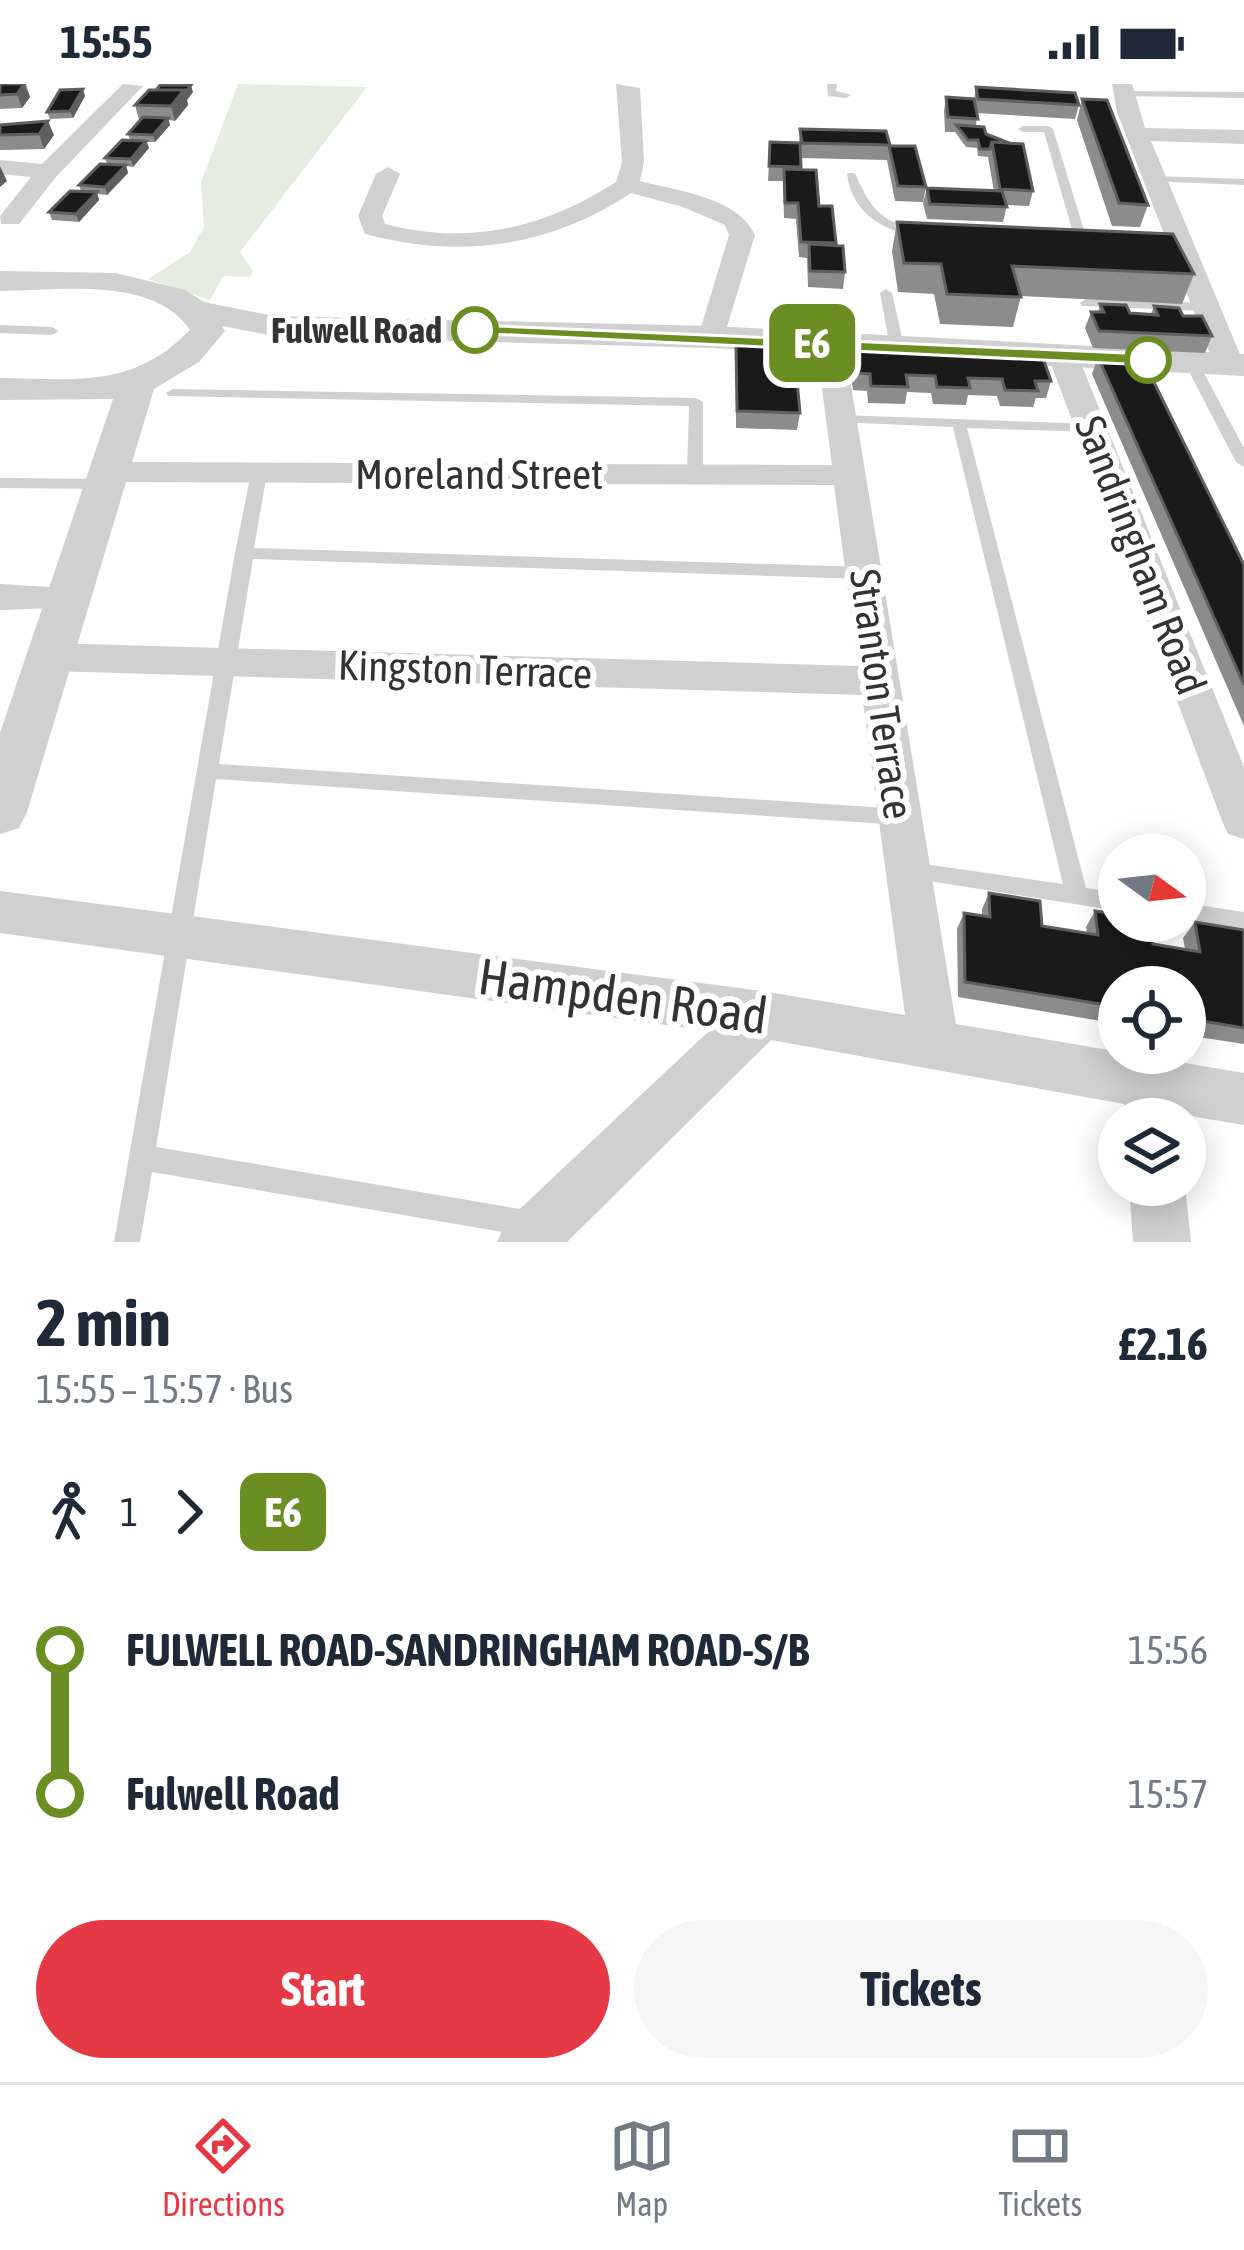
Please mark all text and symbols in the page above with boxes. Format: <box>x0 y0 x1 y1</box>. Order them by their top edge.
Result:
text: 15:55 <box>60 16 153 68</box>
line badge: E6 <box>758 304 866 382</box>
marker: Fulwell Road <box>453 308 497 352</box>
place label: Fulwell Road <box>271 309 442 351</box>
text: E6 <box>793 319 831 367</box>
unlabelled marker <box>1126 338 1170 382</box>
street label: Sandringham Road <box>1066 409 1216 701</box>
street label: Moreland Street <box>355 450 603 498</box>
street label: Stranton Terrace <box>841 566 923 822</box>
street label: Kingston Terrace <box>337 641 593 697</box>
north arrow <box>1098 834 1206 942</box>
map controls <box>1098 834 1206 1206</box>
street label: Hampden Road <box>475 946 771 1045</box>
button: locate <box>1098 966 1206 1074</box>
button: layers <box>1098 1098 1206 1206</box>
text: 2 min <box>36 1284 171 1360</box>
text: £2.16 <box>1118 1318 1208 1370</box>
text: 15:55 – 15:57 · Bus <box>36 1367 293 1411</box>
icon: walk <box>36 1479 102 1545</box>
icon: forward <box>156 1479 222 1545</box>
text: E6 <box>264 1488 302 1536</box>
text: 1 <box>120 1490 138 1534</box>
text: FULWELL ROAD-SANDRINGHAM ROAD-S/B <box>126 1624 809 1676</box>
text: 15:56 <box>1128 1628 1208 1672</box>
text: Fulwell Road <box>126 1768 340 1820</box>
text: 15:57 <box>1128 1772 1208 1816</box>
button: Start <box>36 1920 610 2058</box>
button: Tickets <box>634 1920 1208 2058</box>
tab: Directions <box>162 2113 285 2223</box>
tab: Map <box>609 2113 675 2223</box>
tab: Tickets <box>998 2113 1082 2223</box>

